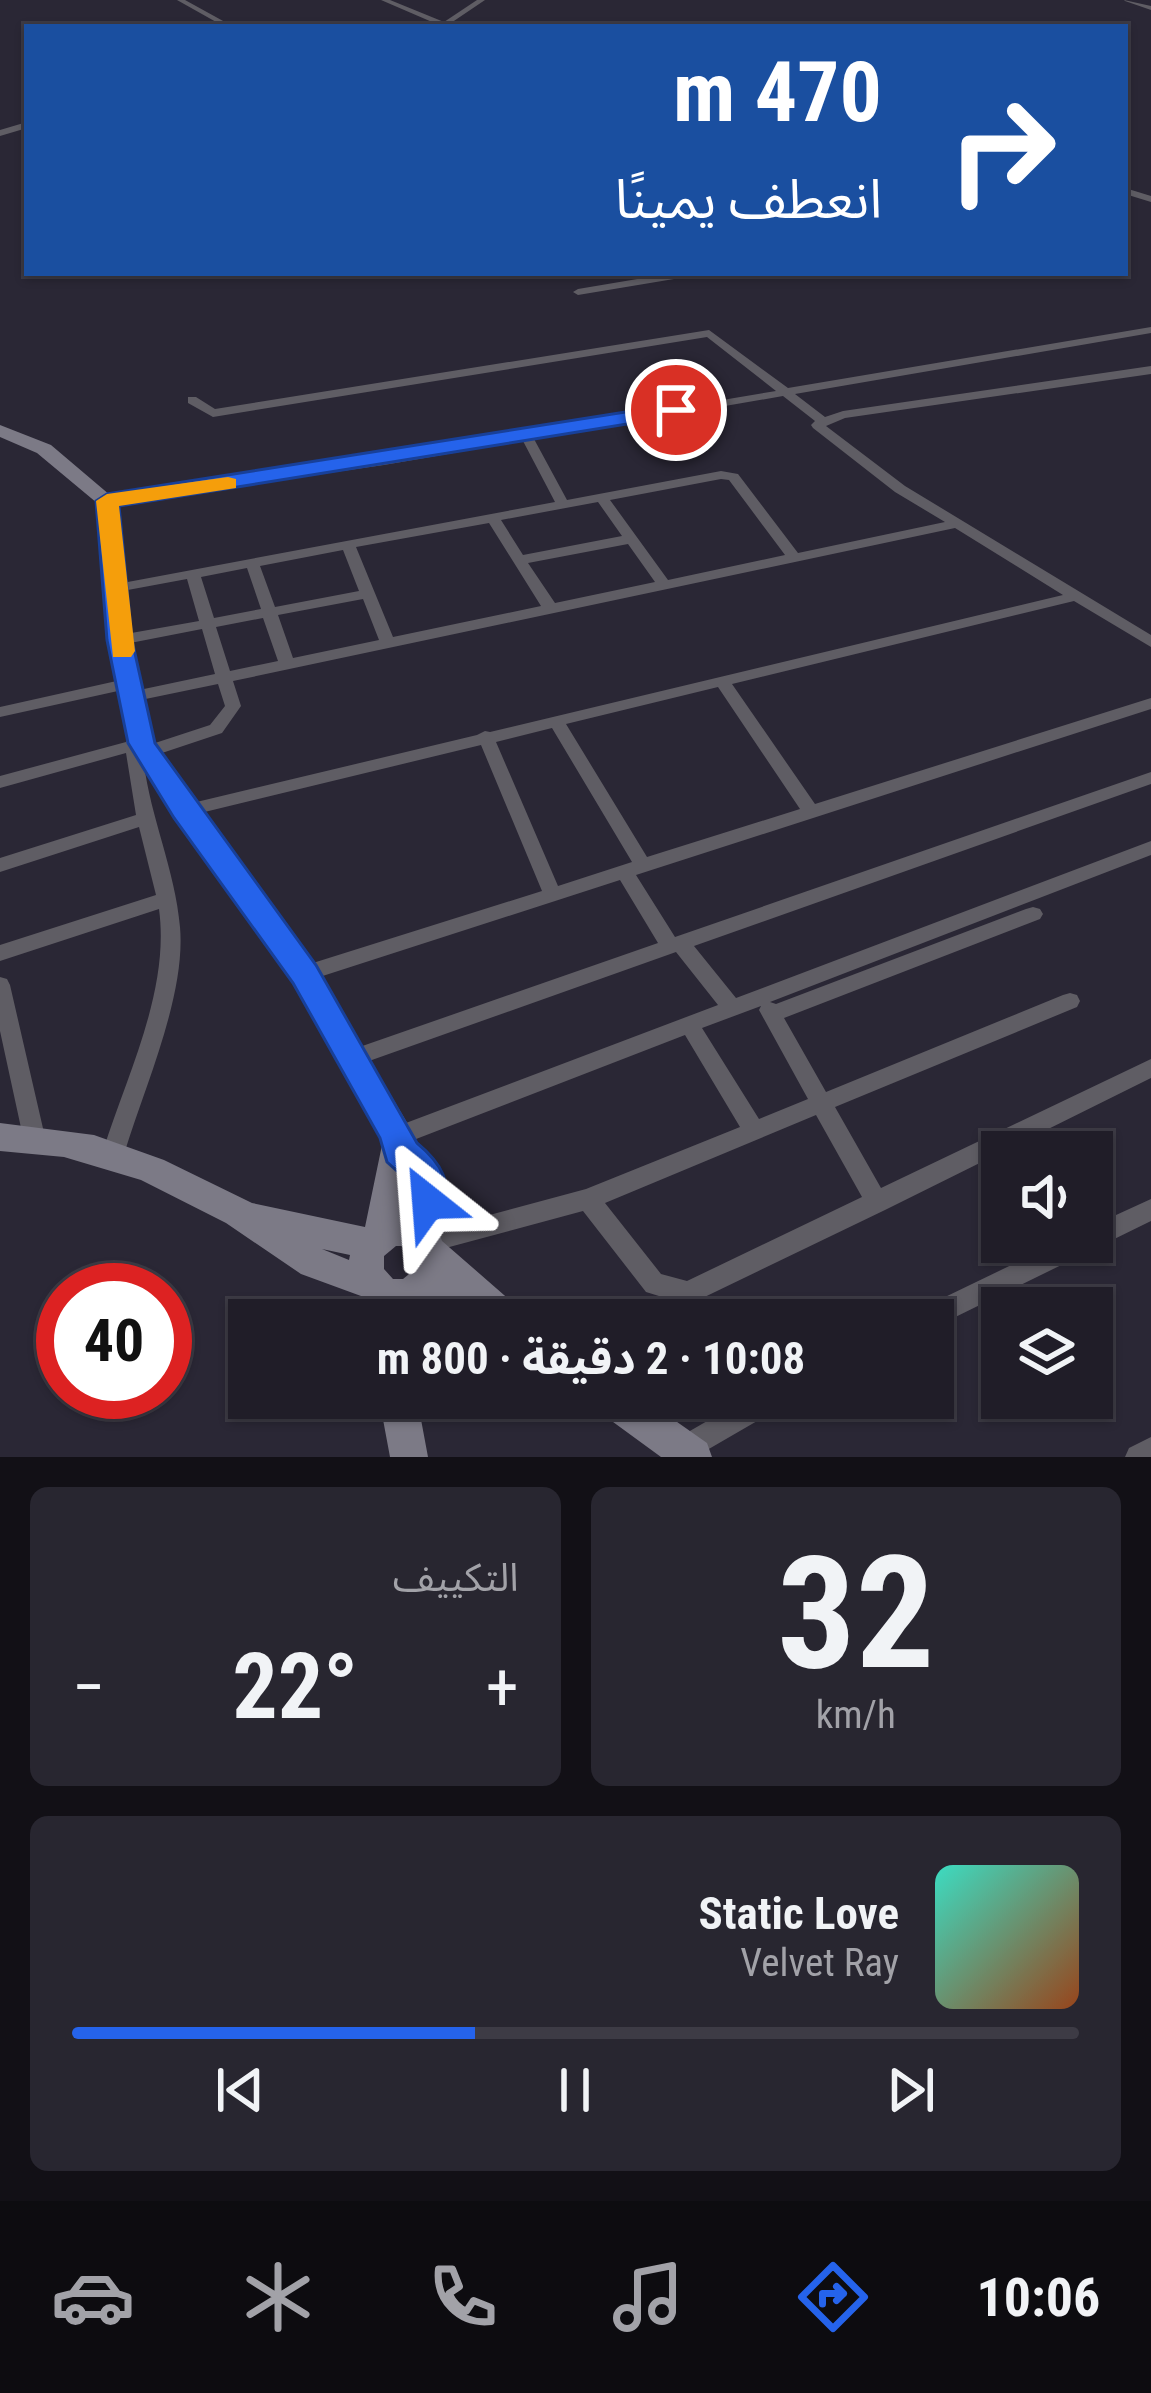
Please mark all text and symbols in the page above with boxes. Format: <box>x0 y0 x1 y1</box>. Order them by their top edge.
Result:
text: 470 m <box>673 43 882 142</box>
icon: right <box>924 72 1080 228</box>
text: انعطف يمينًا <box>615 168 882 231</box>
pin <box>625 359 727 461</box>
icon: arrive <box>643 377 709 443</box>
map controls <box>981 1131 1113 1419</box>
button: sound <box>981 1131 1113 1263</box>
position arrow <box>365 1139 491 1265</box>
speed limit sign: 40 <box>36 1263 192 1419</box>
button: layers <box>981 1287 1113 1419</box>
text: 10:08 · 2 دقيقة · 800 m <box>377 1332 805 1385</box>
text: 32 <box>777 1522 935 1705</box>
text: التكييف <box>393 1555 519 1601</box>
text: 22° <box>232 1635 358 1740</box>
text: − <box>72 1649 105 1726</box>
text: + <box>486 1649 518 1726</box>
text: km/h <box>816 1692 896 1738</box>
text: Static Love <box>698 1887 899 1940</box>
text: Velvet Ray <box>740 1940 899 1986</box>
icon: previous <box>207 2057 273 2123</box>
icon: pause <box>542 2057 608 2123</box>
icon: next <box>878 2057 944 2123</box>
icon: car <box>51 2255 135 2339</box>
icon: climate <box>236 2255 320 2339</box>
icon: phone <box>421 2255 505 2339</box>
icon: music <box>606 2255 690 2339</box>
icon: directions <box>791 2255 875 2339</box>
text: 10:06 <box>976 2266 1100 2329</box>

